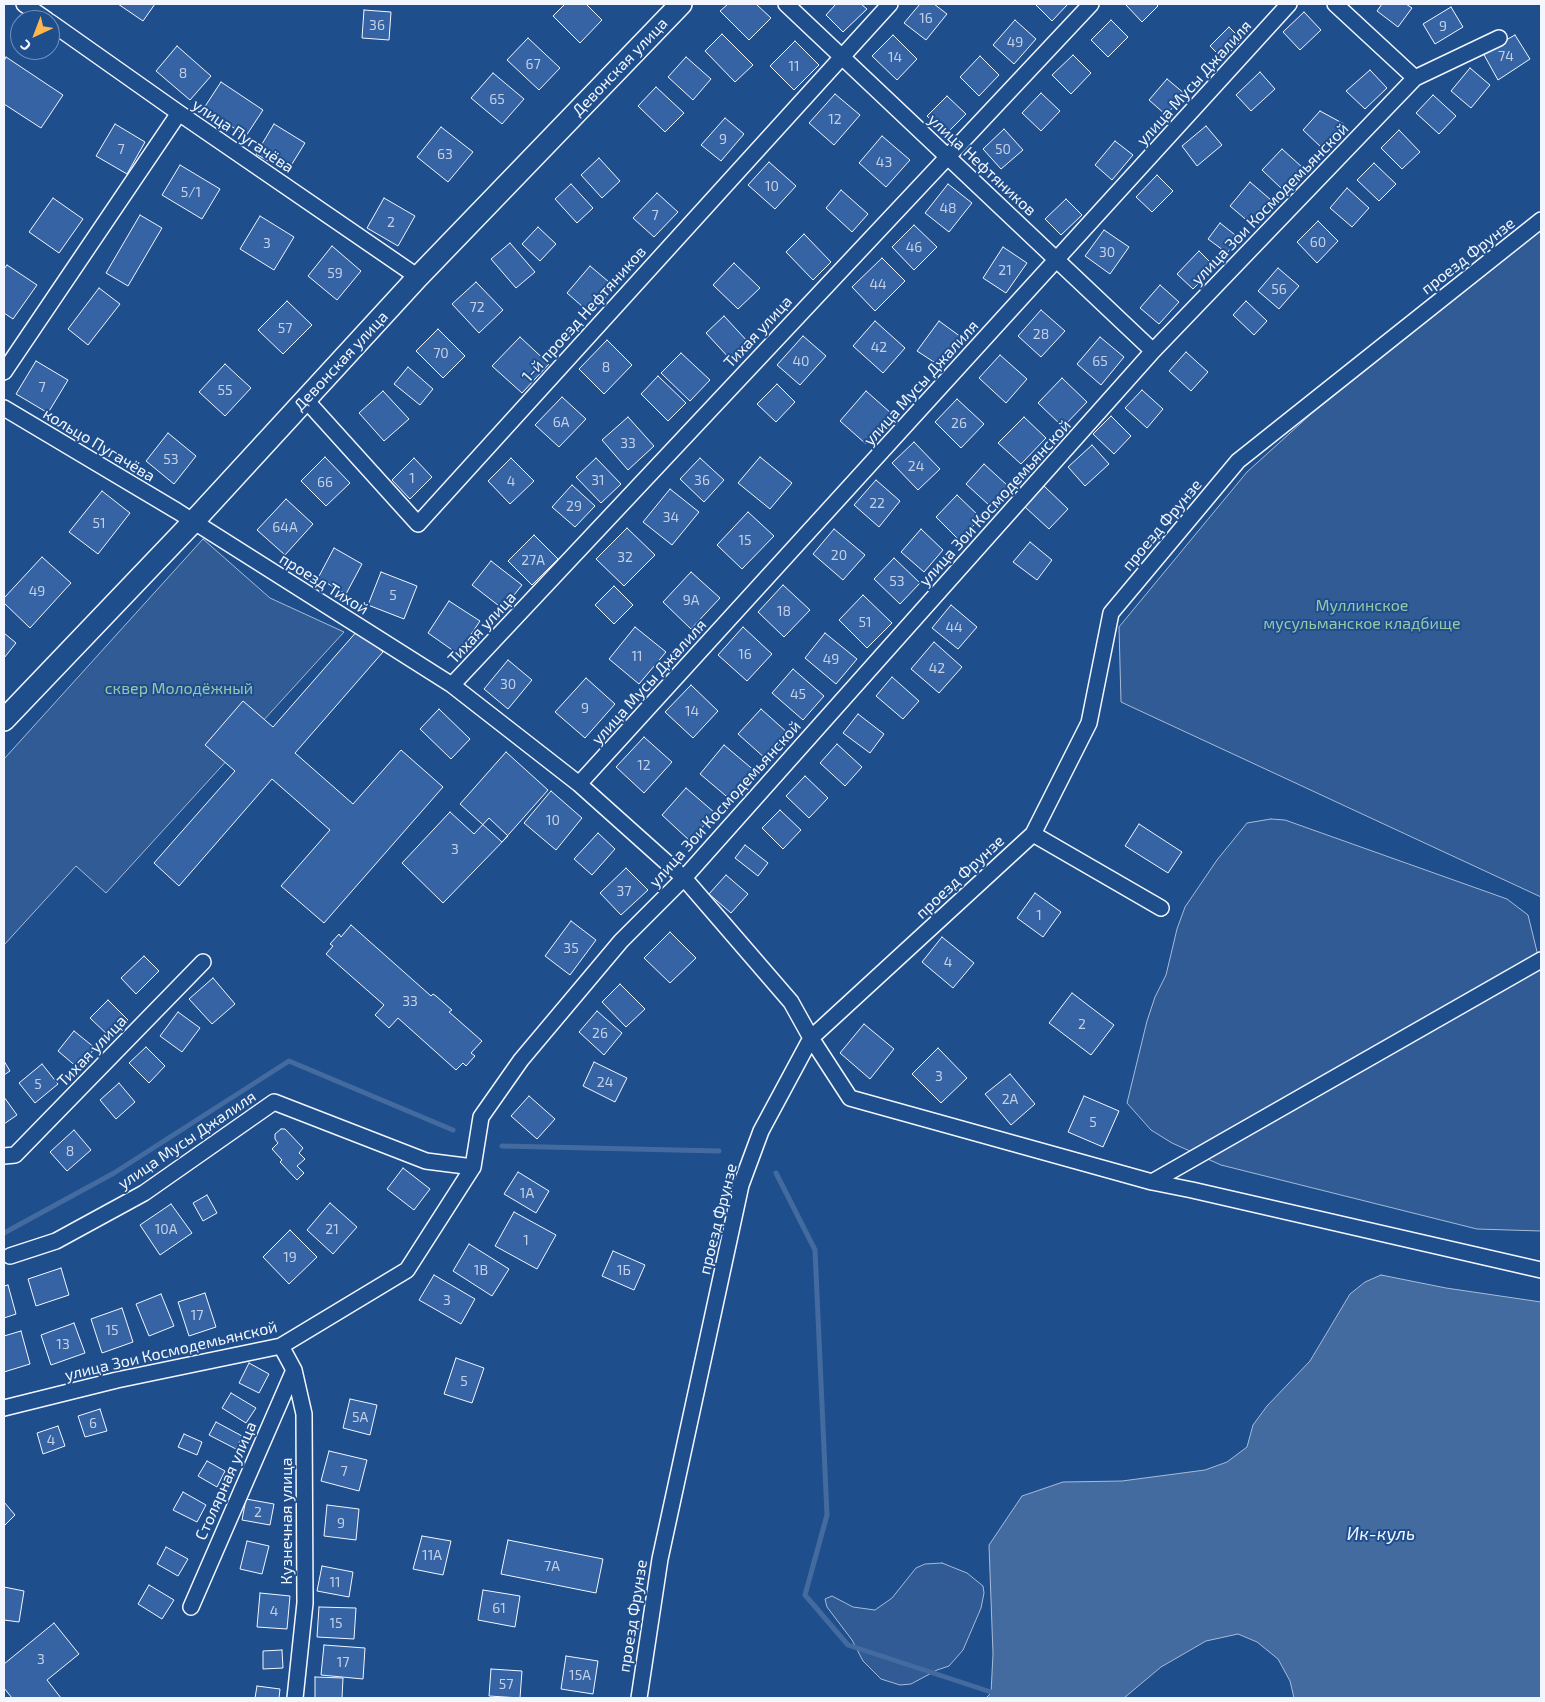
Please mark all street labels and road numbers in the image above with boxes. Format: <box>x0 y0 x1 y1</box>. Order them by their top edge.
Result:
street label: Девонская улица <box>568 14 672 120</box>
street label: улица Мусы Джалиля <box>1133 16 1255 150</box>
street label: улица Пугачёва <box>188 95 298 177</box>
street label: улица Нефтяников <box>924 110 1040 220</box>
street label: улица Зои Космодемьянской <box>1188 119 1352 289</box>
street label: проезд Фрунзе <box>1417 213 1519 299</box>
street label: 1-й проезд Нефтяников <box>518 242 650 386</box>
street label: Тихая улица <box>720 292 796 372</box>
street label: Девонская улица <box>290 307 392 415</box>
street label: улица Мусы Джалиля <box>860 316 982 450</box>
street label: кольцо Пугачёва <box>40 404 158 486</box>
street label: улица Зои Космодемьянской <box>915 416 1075 590</box>
street label: проезд Фрунзе <box>1118 475 1206 575</box>
street label: проезд Тихой <box>276 549 372 619</box>
street label: Тихая улица <box>444 588 520 668</box>
street label: улица Мусы Джалиля <box>588 615 710 749</box>
street label: улица Зои Космодемьянской <box>645 717 805 891</box>
street label: проезд Фрунзе <box>912 831 1008 923</box>
street label: Тихая улица <box>53 1011 131 1091</box>
street label: улица Мусы Джалиля <box>114 1087 260 1193</box>
street label: проезд Фрунзе <box>695 1161 741 1277</box>
street label: улица Зои Космодемьянской <box>63 1317 279 1385</box>
street label: Столярная улица <box>191 1419 261 1543</box>
street label: Кузнечная улица <box>277 1457 297 1585</box>
street label: проезд Фрунзе <box>615 1558 651 1674</box>

